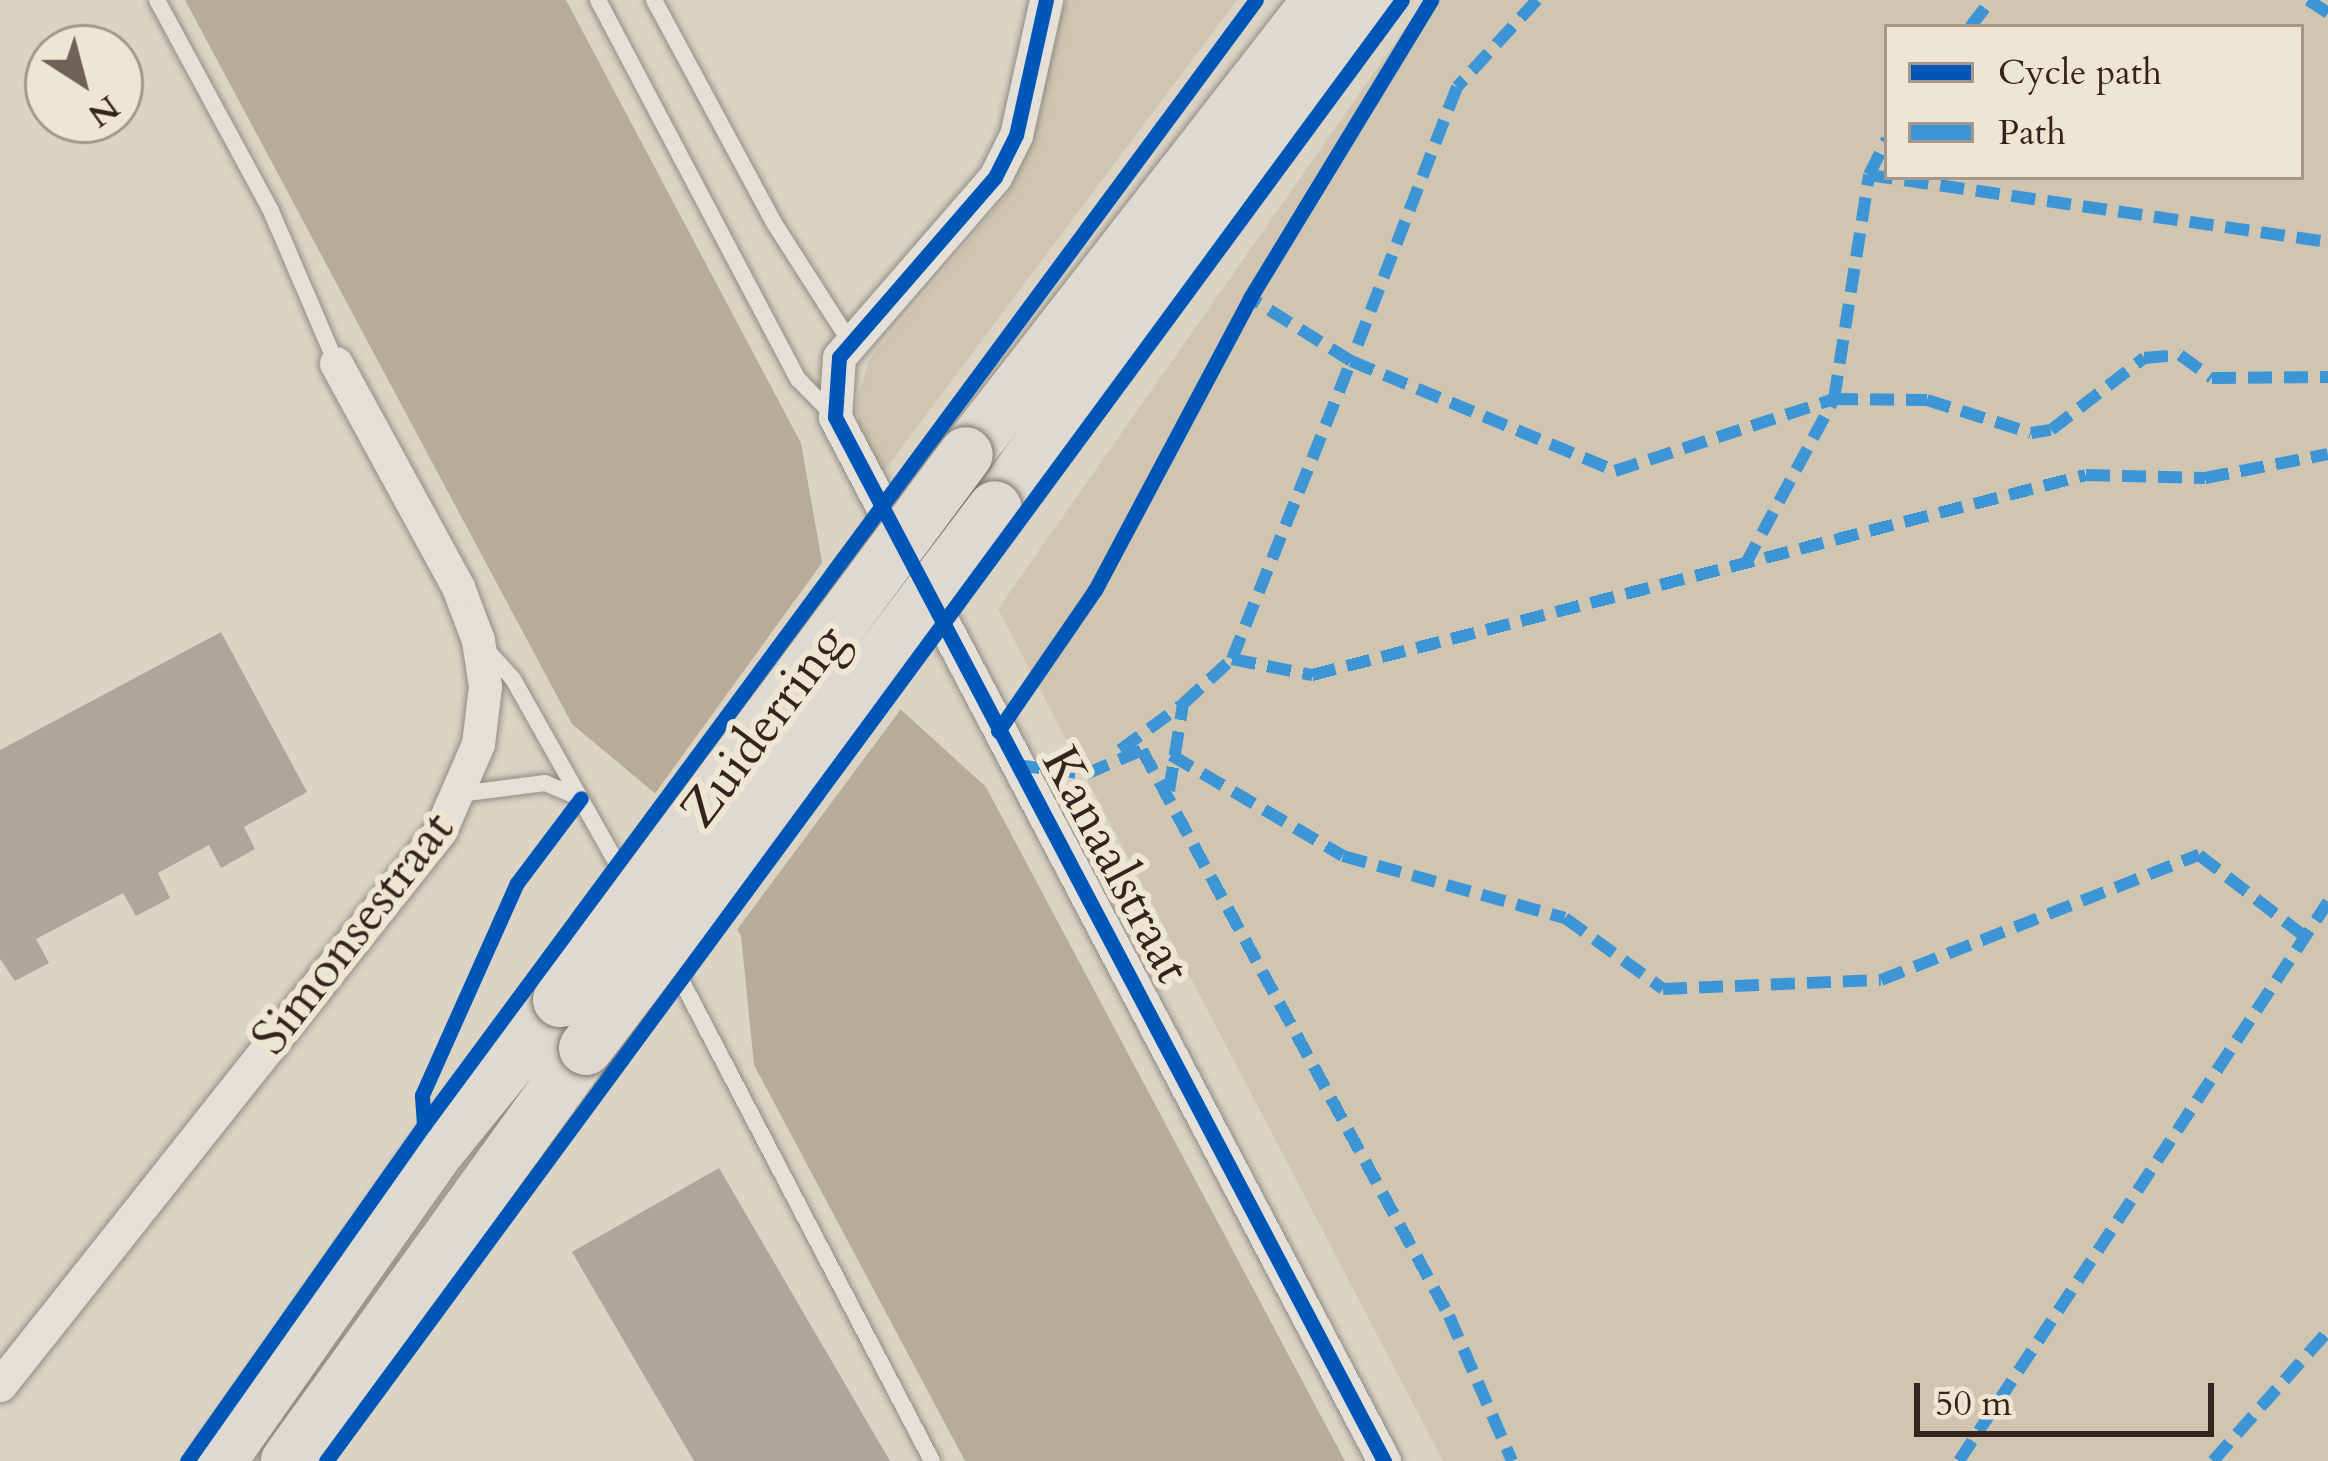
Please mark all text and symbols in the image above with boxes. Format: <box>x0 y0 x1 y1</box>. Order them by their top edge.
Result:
north arrow <box>24 24 144 144</box>
legend <box>1884 24 2304 180</box>
text: Cycle path <box>1998 48 2162 97</box>
text: N <box>79 84 129 138</box>
text: Path <box>1998 108 2066 157</box>
street label: Zuiderring <box>668 613 860 839</box>
street label: Kanaalstraat <box>1028 737 1204 993</box>
street label: Simonsestraat <box>239 799 467 1067</box>
scale bar <box>1920 1359 2220 1433</box>
text: 50 m <box>1935 1379 2012 1428</box>

